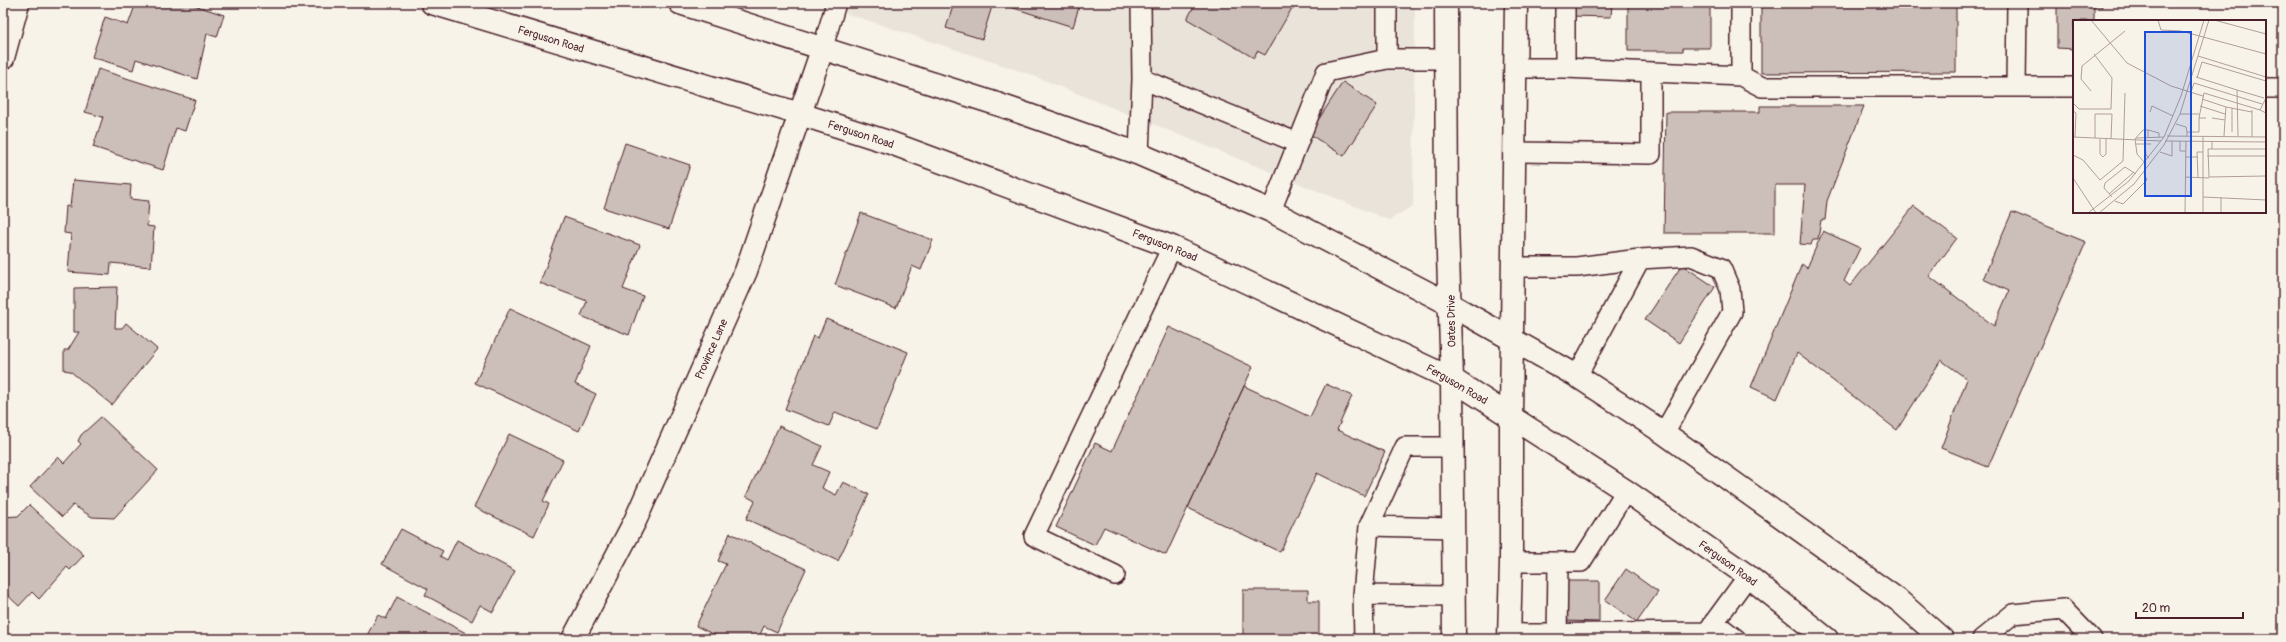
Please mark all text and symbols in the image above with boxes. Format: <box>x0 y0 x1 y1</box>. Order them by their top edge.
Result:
inset map <box>2073 20 2266 213</box>
street label: Ferguson Road <box>516 23 586 56</box>
street label: Ferguson Road <box>826 118 896 151</box>
street label: Ferguson Road <box>1130 227 1199 264</box>
street label: Oates Drive <box>1445 294 1458 347</box>
street label: Province Lane <box>692 317 731 381</box>
street label: Ferguson Road <box>1424 362 1490 407</box>
street label: Ferguson Road <box>1696 538 1759 589</box>
scale bar <box>2136 594 2243 620</box>
text: 20 m <box>2142 601 2171 616</box>

